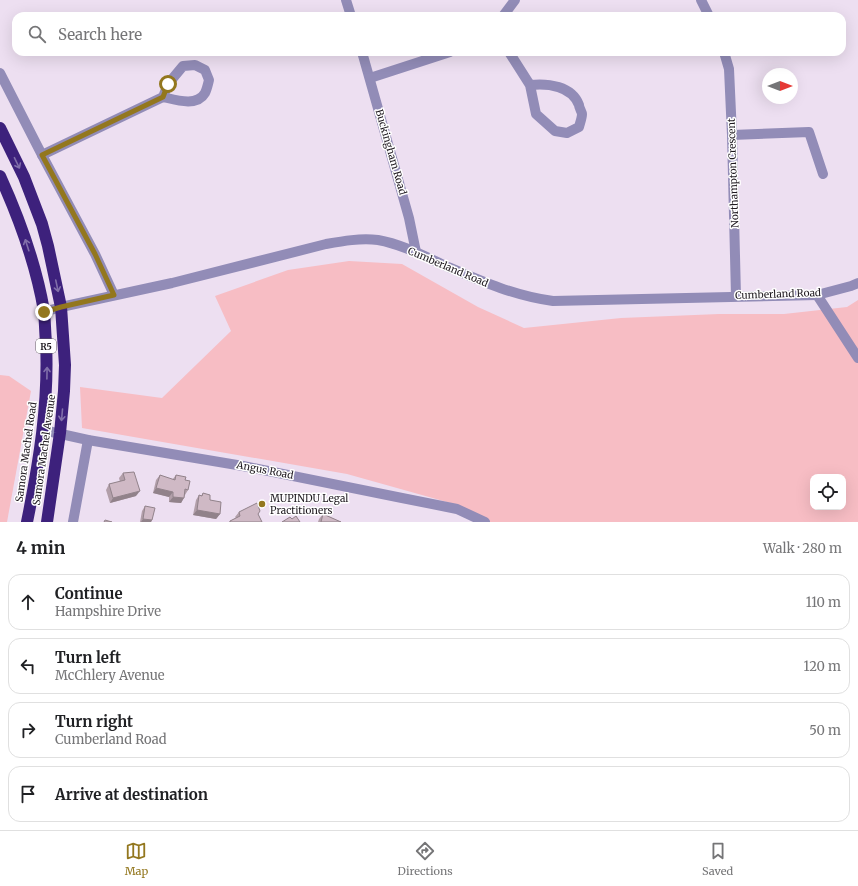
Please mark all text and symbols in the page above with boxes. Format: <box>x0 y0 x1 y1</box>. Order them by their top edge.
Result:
search box <box>12 12 846 56</box>
icon: search <box>26 23 48 45</box>
text: Search here <box>58 25 142 44</box>
north arrow <box>762 68 798 104</box>
route start <box>159 75 177 93</box>
street label: Buckingham Road <box>373 108 409 196</box>
street label: Northampton Crescent <box>725 118 741 228</box>
one-way arrow <box>14 157 21 169</box>
one-way arrow <box>23 238 30 251</box>
street label: Cumberland Road <box>406 244 490 290</box>
one-way arrow <box>53 279 61 292</box>
street label: Cumberland Road <box>735 286 821 302</box>
route end <box>35 303 53 321</box>
road number: R5 <box>36 339 56 353</box>
one-way arrow <box>43 367 50 380</box>
street label: Samora Machel Avenue <box>30 394 58 506</box>
street label: Samora Machel Road <box>13 401 39 503</box>
one-way arrow <box>58 409 66 422</box>
street label: Angus Road <box>235 458 294 482</box>
map controls <box>810 474 846 510</box>
button: locate <box>810 474 846 510</box>
place label: MUPINDU Legal Practitioners <box>270 492 348 517</box>
marker: MUPINDU Legal Practitioners <box>257 499 267 509</box>
text: 4 min <box>16 537 65 559</box>
text: Walk · 280 m <box>763 540 842 557</box>
text: Continue <box>55 584 123 603</box>
icon: ahead <box>17 591 39 613</box>
text: 110 m <box>806 594 841 611</box>
text: Hampshire Drive <box>55 603 161 620</box>
text: Turn left <box>55 648 121 667</box>
icon: left <box>17 655 39 677</box>
text: 120 m <box>803 658 841 675</box>
text: McChlery Avenue <box>55 667 165 684</box>
text: Turn right <box>55 712 133 731</box>
icon: right <box>17 719 39 741</box>
text: 50 m <box>809 722 841 739</box>
text: Cumberland Road <box>55 731 167 748</box>
icon: arrive <box>17 783 39 805</box>
text: Arrive at destination <box>55 785 208 804</box>
tab: Map <box>125 840 148 878</box>
tab: Directions <box>398 840 453 878</box>
tab: Saved <box>702 840 733 878</box>

